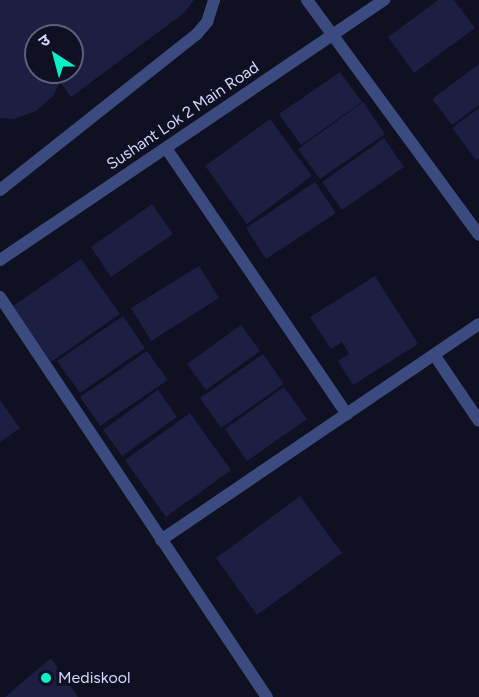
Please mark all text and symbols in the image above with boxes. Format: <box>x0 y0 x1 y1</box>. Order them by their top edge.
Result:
north arrow <box>24 24 84 84</box>
text: उ <box>35 30 54 51</box>
street label: Sushant Lok 2 Main Road <box>103 58 263 174</box>
place label: Mediskool <box>58 668 130 688</box>
marker: Mediskool <box>39 671 53 685</box>

